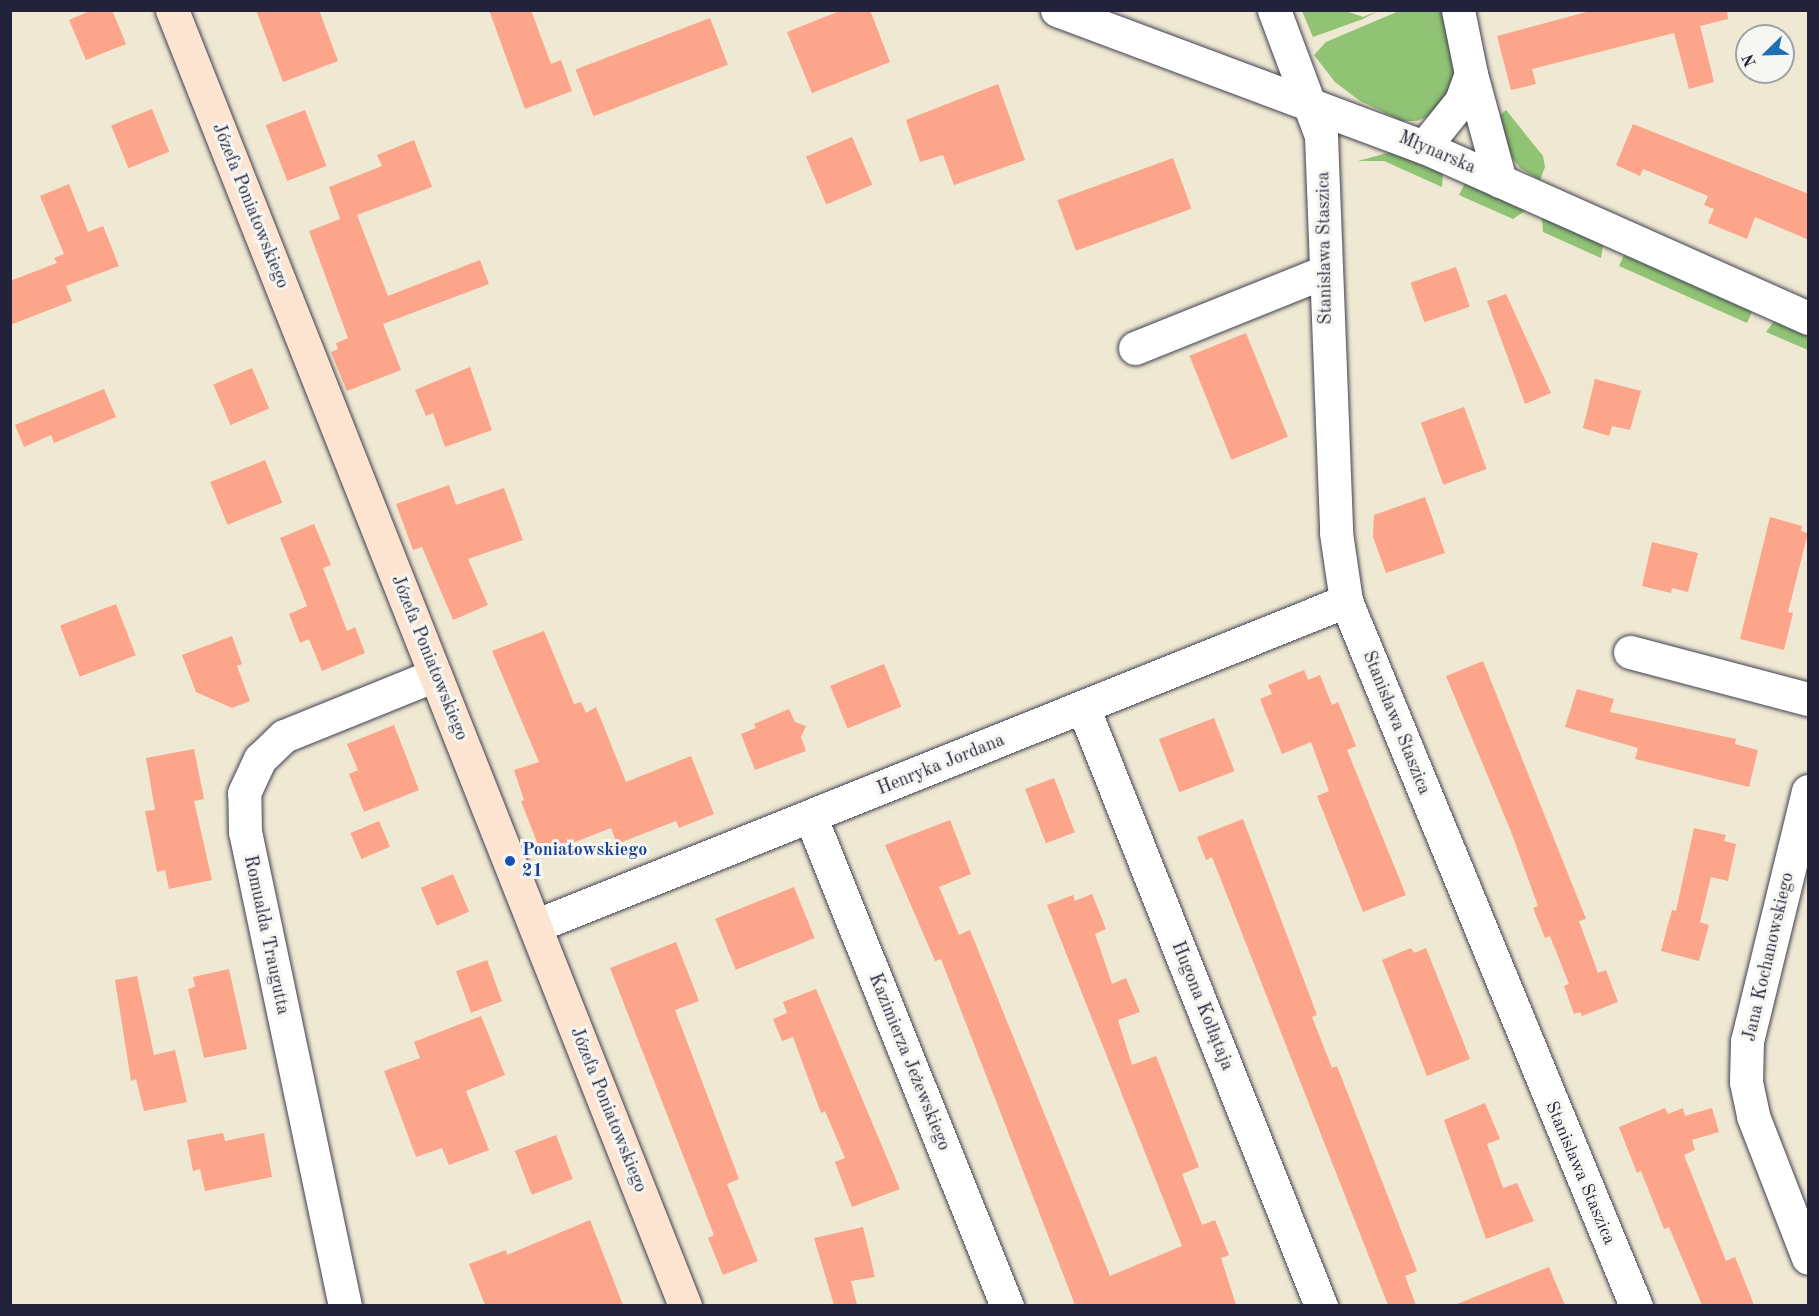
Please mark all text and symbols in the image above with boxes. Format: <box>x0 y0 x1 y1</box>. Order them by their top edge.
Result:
north arrow <box>1735 24 1795 84</box>
text: N <box>1741 52 1760 69</box>
street label: Józefa Poniatowskiego <box>207 120 293 292</box>
street label: Młynarska <box>1395 127 1479 179</box>
street label: Stanisława Staszica <box>1313 171 1337 325</box>
street label: Józefa Poniatowskiego <box>386 572 472 744</box>
street label: Stanisława Staszica <box>1357 648 1435 798</box>
street label: Henryka Jordana <box>874 730 1008 800</box>
place label: Poniatowskiego 21 <box>522 840 647 882</box>
street label: Romualda Traugutta <box>239 853 293 1017</box>
marker: Poniatowskiego 21 <box>503 854 517 868</box>
street label: Jana Kochanowskiego <box>1739 870 1799 1044</box>
street label: Hugona Kołłątaja <box>1166 938 1238 1074</box>
street label: Kazimierza Jeżewskiego <box>864 970 954 1154</box>
street label: Józefa Poniatowskiego <box>565 1024 651 1196</box>
street label: Stanisława Staszica <box>1540 1098 1620 1248</box>

